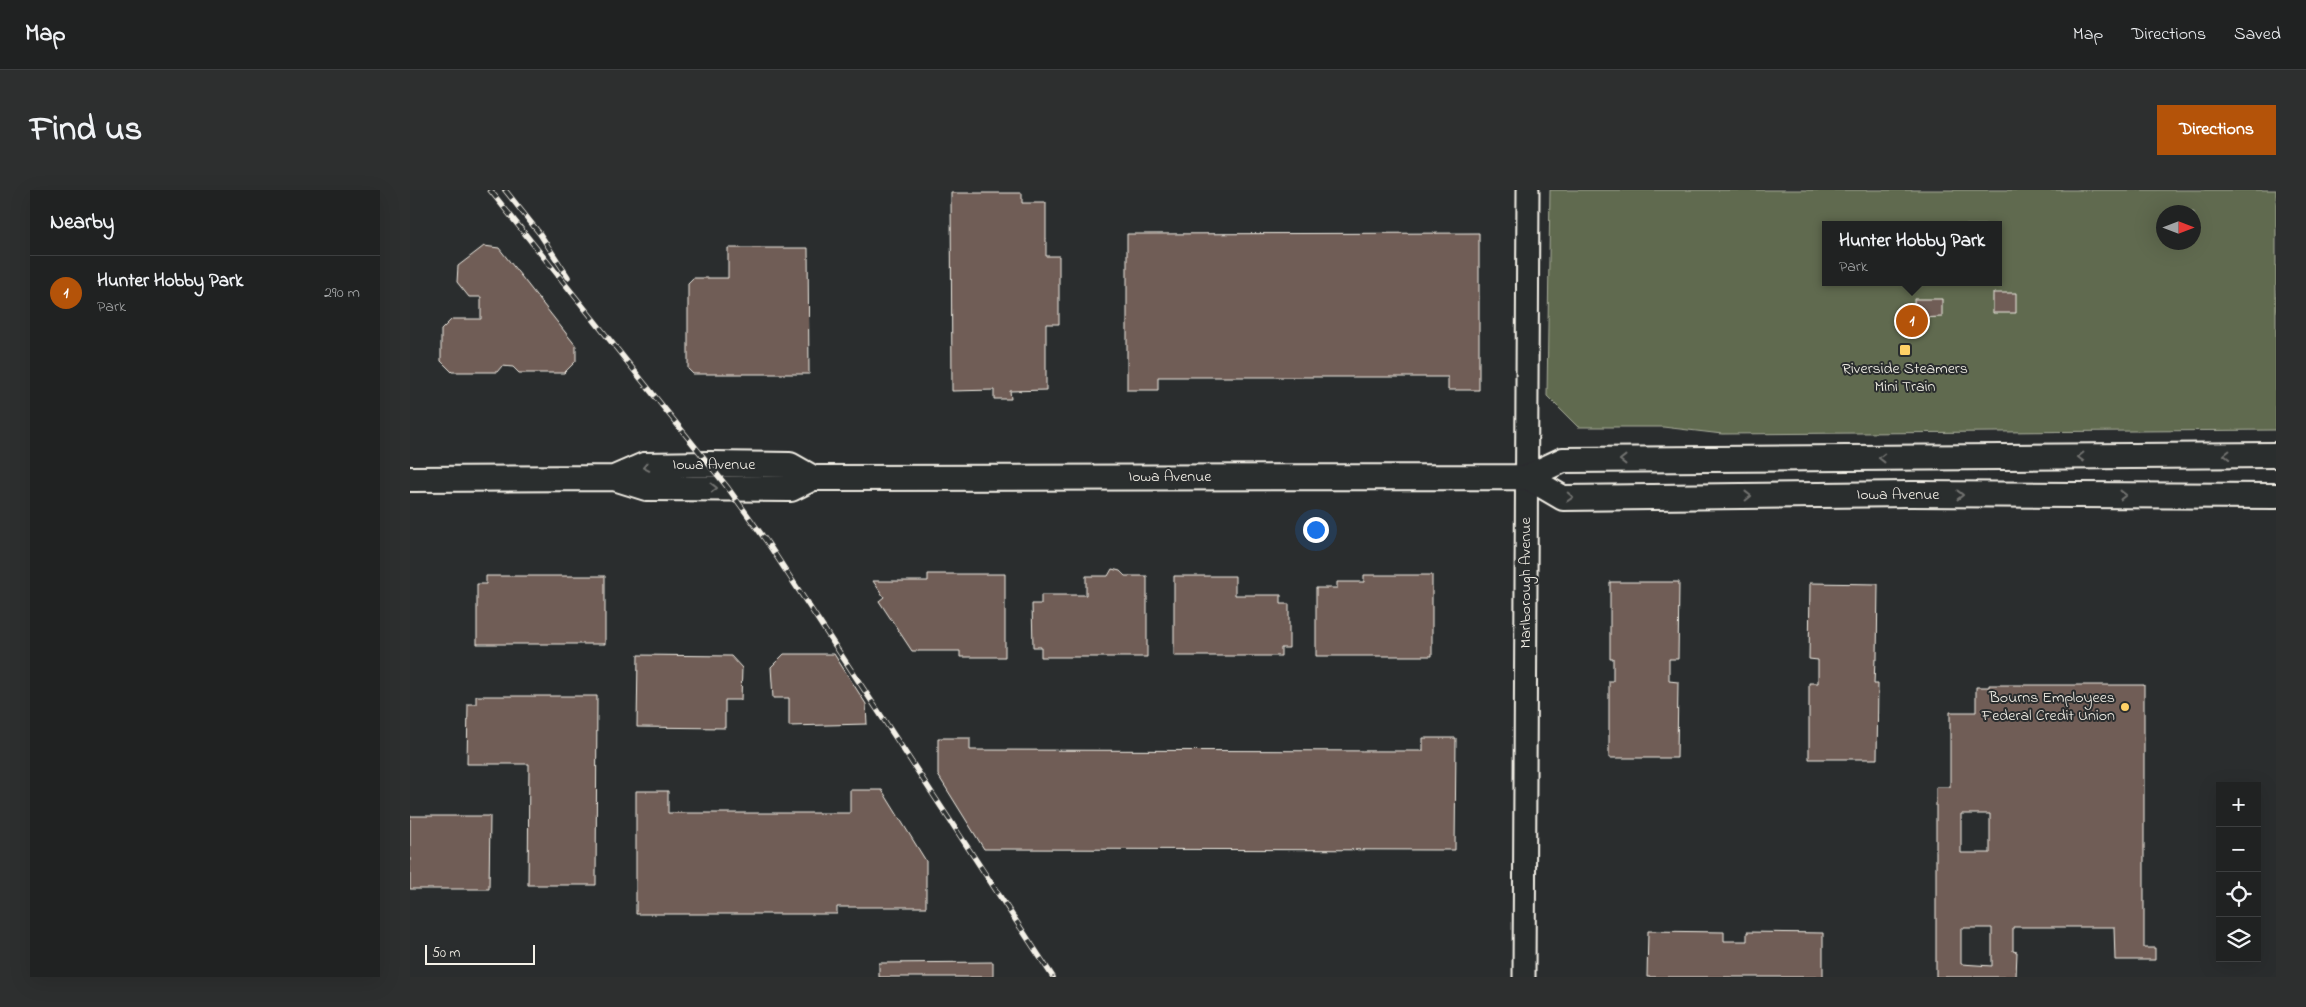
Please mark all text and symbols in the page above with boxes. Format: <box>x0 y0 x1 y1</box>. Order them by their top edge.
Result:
text: Map <box>25 17 66 52</box>
text: Map <box>2073 22 2103 48</box>
text: Directions <box>2131 22 2206 48</box>
text: Saved <box>2234 22 2281 48</box>
text: Find us <box>30 105 142 156</box>
button: Directions <box>2157 105 2276 155</box>
north arrow <box>2156 205 2201 250</box>
text: Nearby <box>50 208 114 238</box>
popup <box>1822 221 2002 286</box>
text: Hunter Hobby Park <box>1839 228 1985 255</box>
text: Park <box>1839 255 1868 279</box>
text: Hunter Hobby Park <box>97 268 243 295</box>
text: 1 <box>63 281 69 305</box>
text: 290 m <box>324 281 360 305</box>
text: Park <box>97 295 126 319</box>
pin: 1 <box>1896 302 1928 340</box>
marker: Riverside Steamers Mini Train <box>1898 343 1912 357</box>
place label: Riverside Steamers Mini Train <box>1842 357 1968 399</box>
one-way arrow <box>2223 450 2231 460</box>
one-way arrow <box>2077 452 2085 462</box>
street label: Iowa Avenue <box>672 453 756 477</box>
one-way arrow <box>1878 453 1886 463</box>
one-way arrow <box>1619 455 1626 465</box>
one-way arrow <box>641 461 650 471</box>
street label: Iowa Avenue <box>1128 465 1212 489</box>
one-way arrow <box>710 483 718 493</box>
street label: Iowa Avenue <box>1856 483 1940 507</box>
one-way arrow <box>1956 490 1964 500</box>
one-way arrow <box>2119 490 2127 500</box>
one-way arrow <box>1745 491 1753 501</box>
one-way arrow <box>1566 492 1574 502</box>
your location <box>1303 517 1329 543</box>
street label: Marlborough Avenue <box>1514 517 1538 649</box>
place label: Bourns Employees Federal Credit Union <box>1981 686 2115 728</box>
marker: Bourns Employees Federal Credit Union <box>2119 701 2131 713</box>
map controls <box>2216 782 2261 962</box>
button: + <box>2216 782 2261 827</box>
button: − <box>2216 827 2261 872</box>
button: locate <box>2216 872 2261 917</box>
button: layers <box>2216 917 2261 962</box>
scale bar <box>425 942 535 965</box>
text: 50 m <box>432 943 460 964</box>

